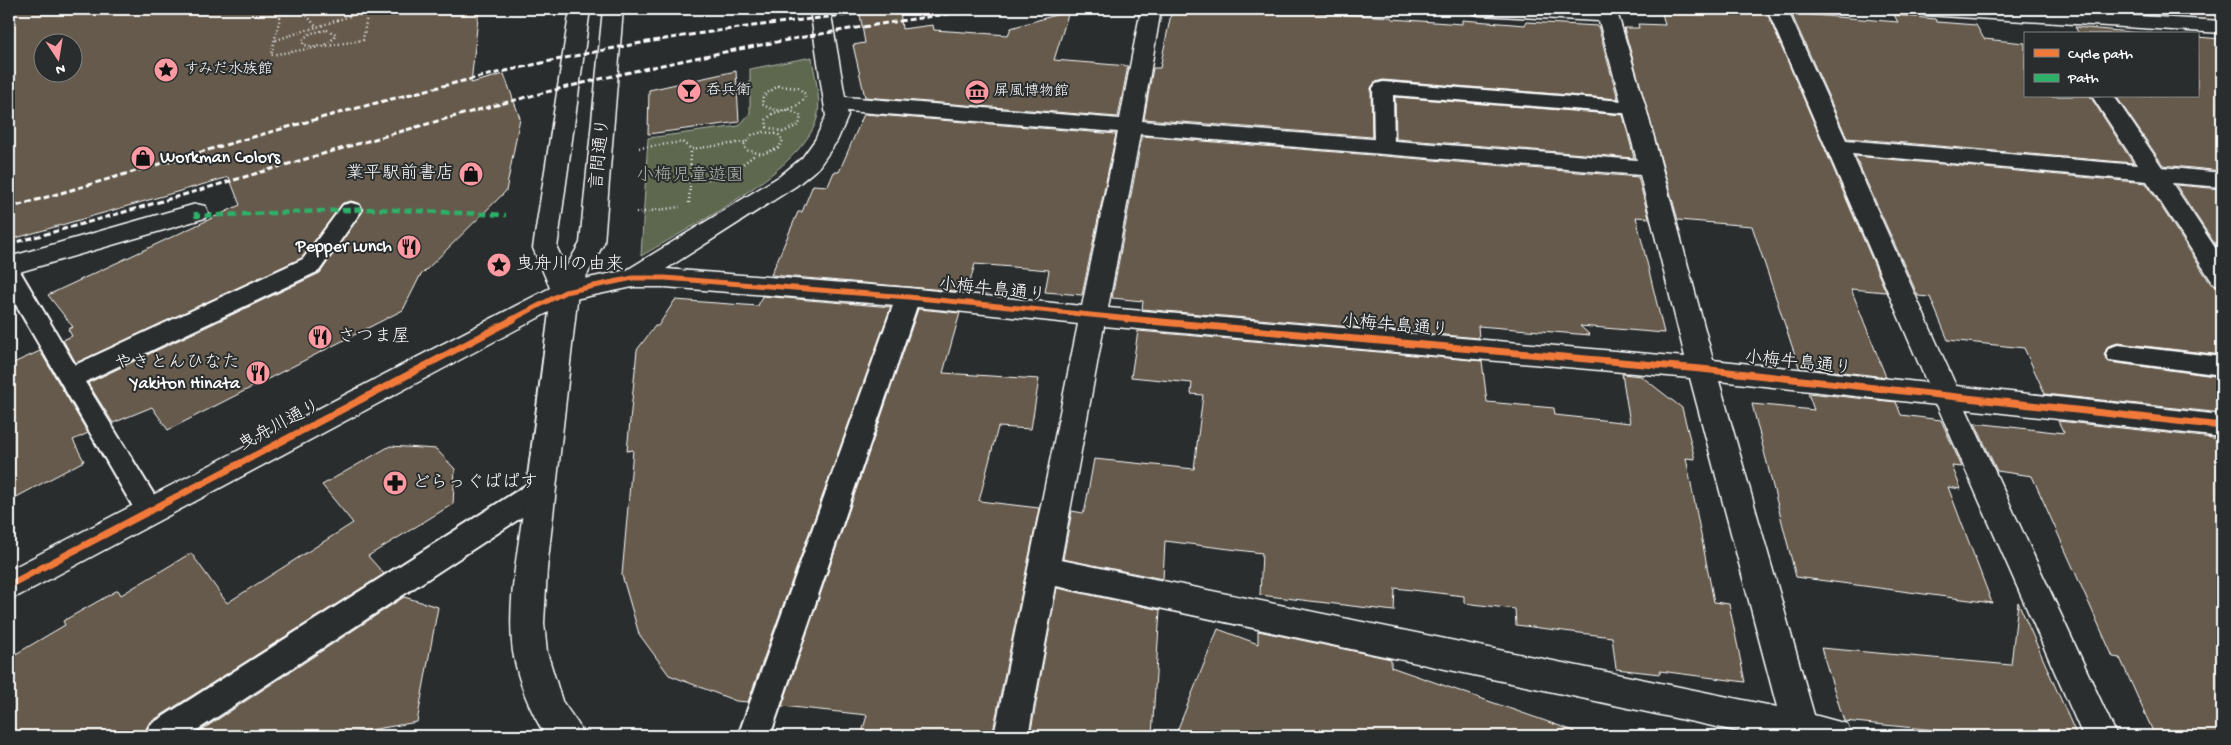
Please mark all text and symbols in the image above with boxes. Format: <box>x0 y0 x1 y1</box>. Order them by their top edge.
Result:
north arrow <box>32 32 82 82</box>
legend <box>2024 32 2198 98</box>
text: Cycle path <box>2068 46 2133 64</box>
place icon: すみだ水族館 <box>153 57 179 83</box>
text: N <box>54 59 66 78</box>
place label: すみだ水族館 <box>184 61 273 79</box>
text: Path <box>2067 70 2099 88</box>
bar icon: 呑兵衛 <box>676 78 702 104</box>
museum icon: 屏風博物館 <box>964 79 990 105</box>
place label: 呑兵衛 <box>706 82 751 100</box>
place label: 屏風博物館 <box>994 82 1069 101</box>
street label: 言問通り <box>587 117 615 191</box>
shop icon: Workman Colors <box>130 145 156 171</box>
place label: Workman Colors <box>160 148 281 169</box>
shop icon: 業平駅前書店 <box>458 161 484 187</box>
place label: 業平駅前書店 <box>346 163 454 185</box>
park label: 小梅児童遊園 <box>636 165 744 187</box>
restaurant icon: Pepper Lunch <box>396 234 422 260</box>
place label: Pepper Lunch <box>295 237 392 258</box>
place icon: 曳舟川の由来 <box>486 252 512 278</box>
place label: 曳舟川の由来 <box>516 254 624 276</box>
street label: 小梅牛島通り <box>937 274 1047 307</box>
street label: 小梅牛島通り <box>1340 311 1450 342</box>
restaurant icon: さつま屋 <box>307 324 333 350</box>
place label: さつま屋 <box>338 327 410 348</box>
street label: 小梅牛島通り <box>1743 347 1853 380</box>
place label: やきとんひなた Yakiton Hinata <box>114 353 241 395</box>
restaurant icon: やきとんひなた Yakiton Hinata <box>245 360 271 386</box>
street label: 曳舟川通り <box>235 395 325 456</box>
pharmacy icon: どらっぐぱぱす <box>382 470 408 496</box>
place label: どらっぐぱぱす <box>412 472 538 494</box>

